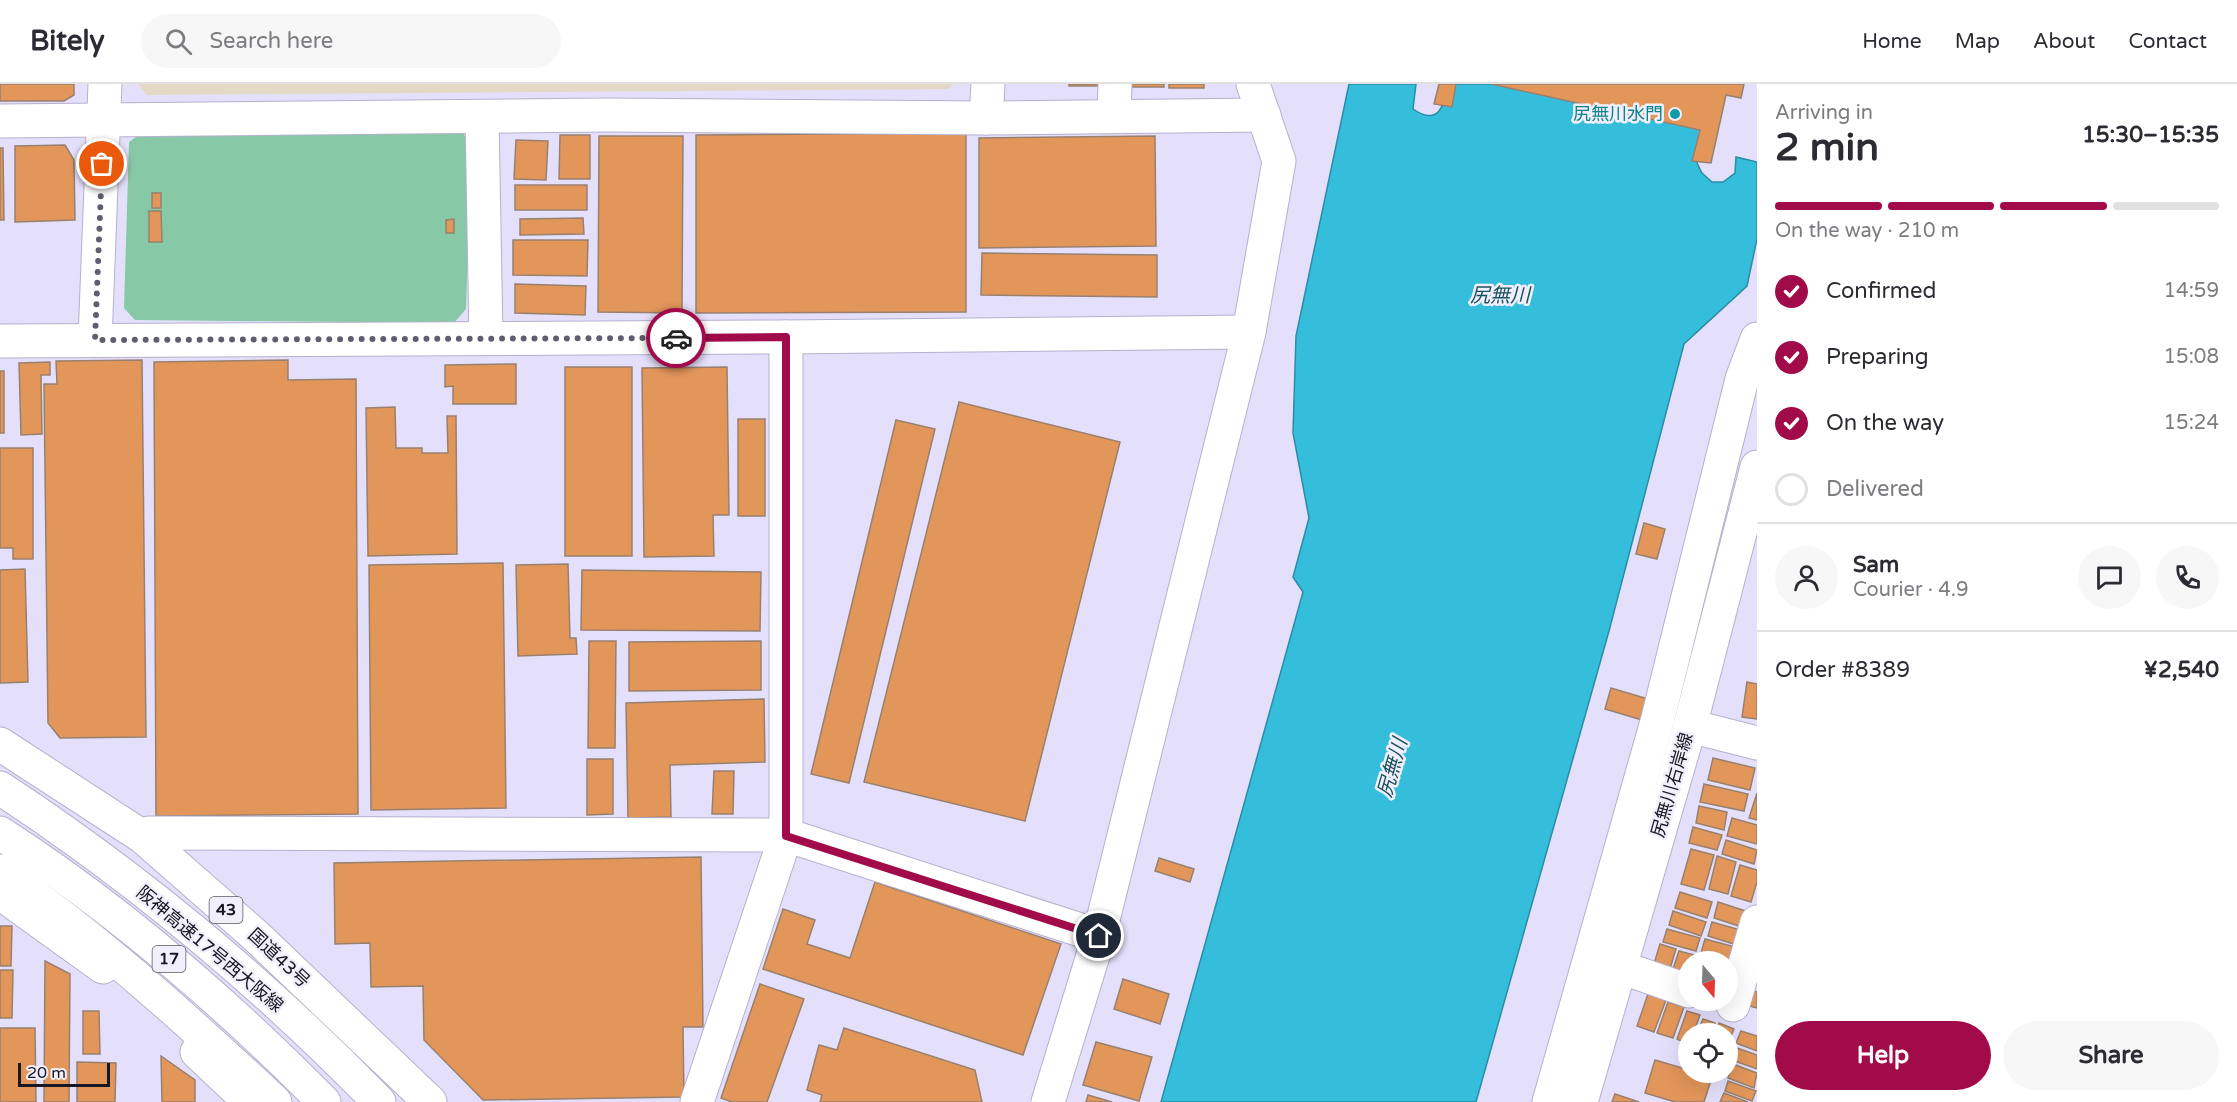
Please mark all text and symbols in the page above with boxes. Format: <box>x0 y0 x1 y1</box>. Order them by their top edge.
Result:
search box <box>141 14 561 68</box>
text: Bitely <box>30 24 105 58</box>
icon: search <box>162 25 195 58</box>
text: Search here <box>210 28 333 54</box>
text: Home <box>1862 29 1922 54</box>
text: Map <box>1955 29 2000 54</box>
text: About <box>2033 29 2095 54</box>
text: Contact <box>2128 29 2207 54</box>
text: Arriving in <box>1775 101 1873 125</box>
place label: 尻無川水門 <box>1573 103 1663 125</box>
marker: 尻無川水門 <box>1668 107 1682 121</box>
text: 15:30–15:35 <box>2082 122 2219 148</box>
text: 2 min <box>1775 124 1879 171</box>
pin <box>76 138 127 189</box>
icon: bag <box>85 147 118 180</box>
text: On the way · 210 m <box>1775 219 1959 243</box>
icon: check <box>1775 275 1808 308</box>
text: Confirmed <box>1826 278 1936 304</box>
text: 14:59 <box>2164 279 2219 303</box>
water label: 尻無川 <box>1470 284 1532 308</box>
courier <box>646 308 706 368</box>
icon: car <box>660 322 693 355</box>
icon: check <box>1775 341 1808 374</box>
text: Preparing <box>1826 344 1929 370</box>
text: 15:08 <box>2164 345 2219 369</box>
icon: check <box>1775 407 1808 440</box>
text: On the way <box>1826 410 1944 436</box>
text: 15:24 <box>2164 411 2219 435</box>
text: Delivered <box>1826 476 1924 502</box>
button: person <box>1775 546 1838 609</box>
button: chat <box>2078 546 2141 609</box>
button: phone <box>2156 546 2219 609</box>
text: Sam <box>1853 552 1899 578</box>
text: Courier · 4.9 <box>1853 578 1968 602</box>
text: Order #8389 <box>1775 657 1910 683</box>
text: ¥2,540 <box>2144 657 2219 683</box>
street label: 尻無川右岸線 <box>1647 730 1697 840</box>
water label: 尻無川 <box>1373 734 1413 800</box>
street label: 阪神高速17号西大阪線 <box>132 881 288 1017</box>
road number: 43 <box>210 897 242 923</box>
pin <box>1073 910 1124 961</box>
icon: home <box>1082 919 1115 952</box>
street label: 国道43号 <box>243 924 315 992</box>
road number: 17 <box>152 946 186 972</box>
north arrow <box>1678 951 1738 1011</box>
map controls <box>1678 951 1738 1083</box>
button: Help <box>1775 1021 1991 1090</box>
button: Share <box>2003 1021 2219 1090</box>
button: locate <box>1678 1023 1738 1083</box>
scale bar <box>18 1060 110 1088</box>
text: 20 m <box>27 1063 66 1083</box>

